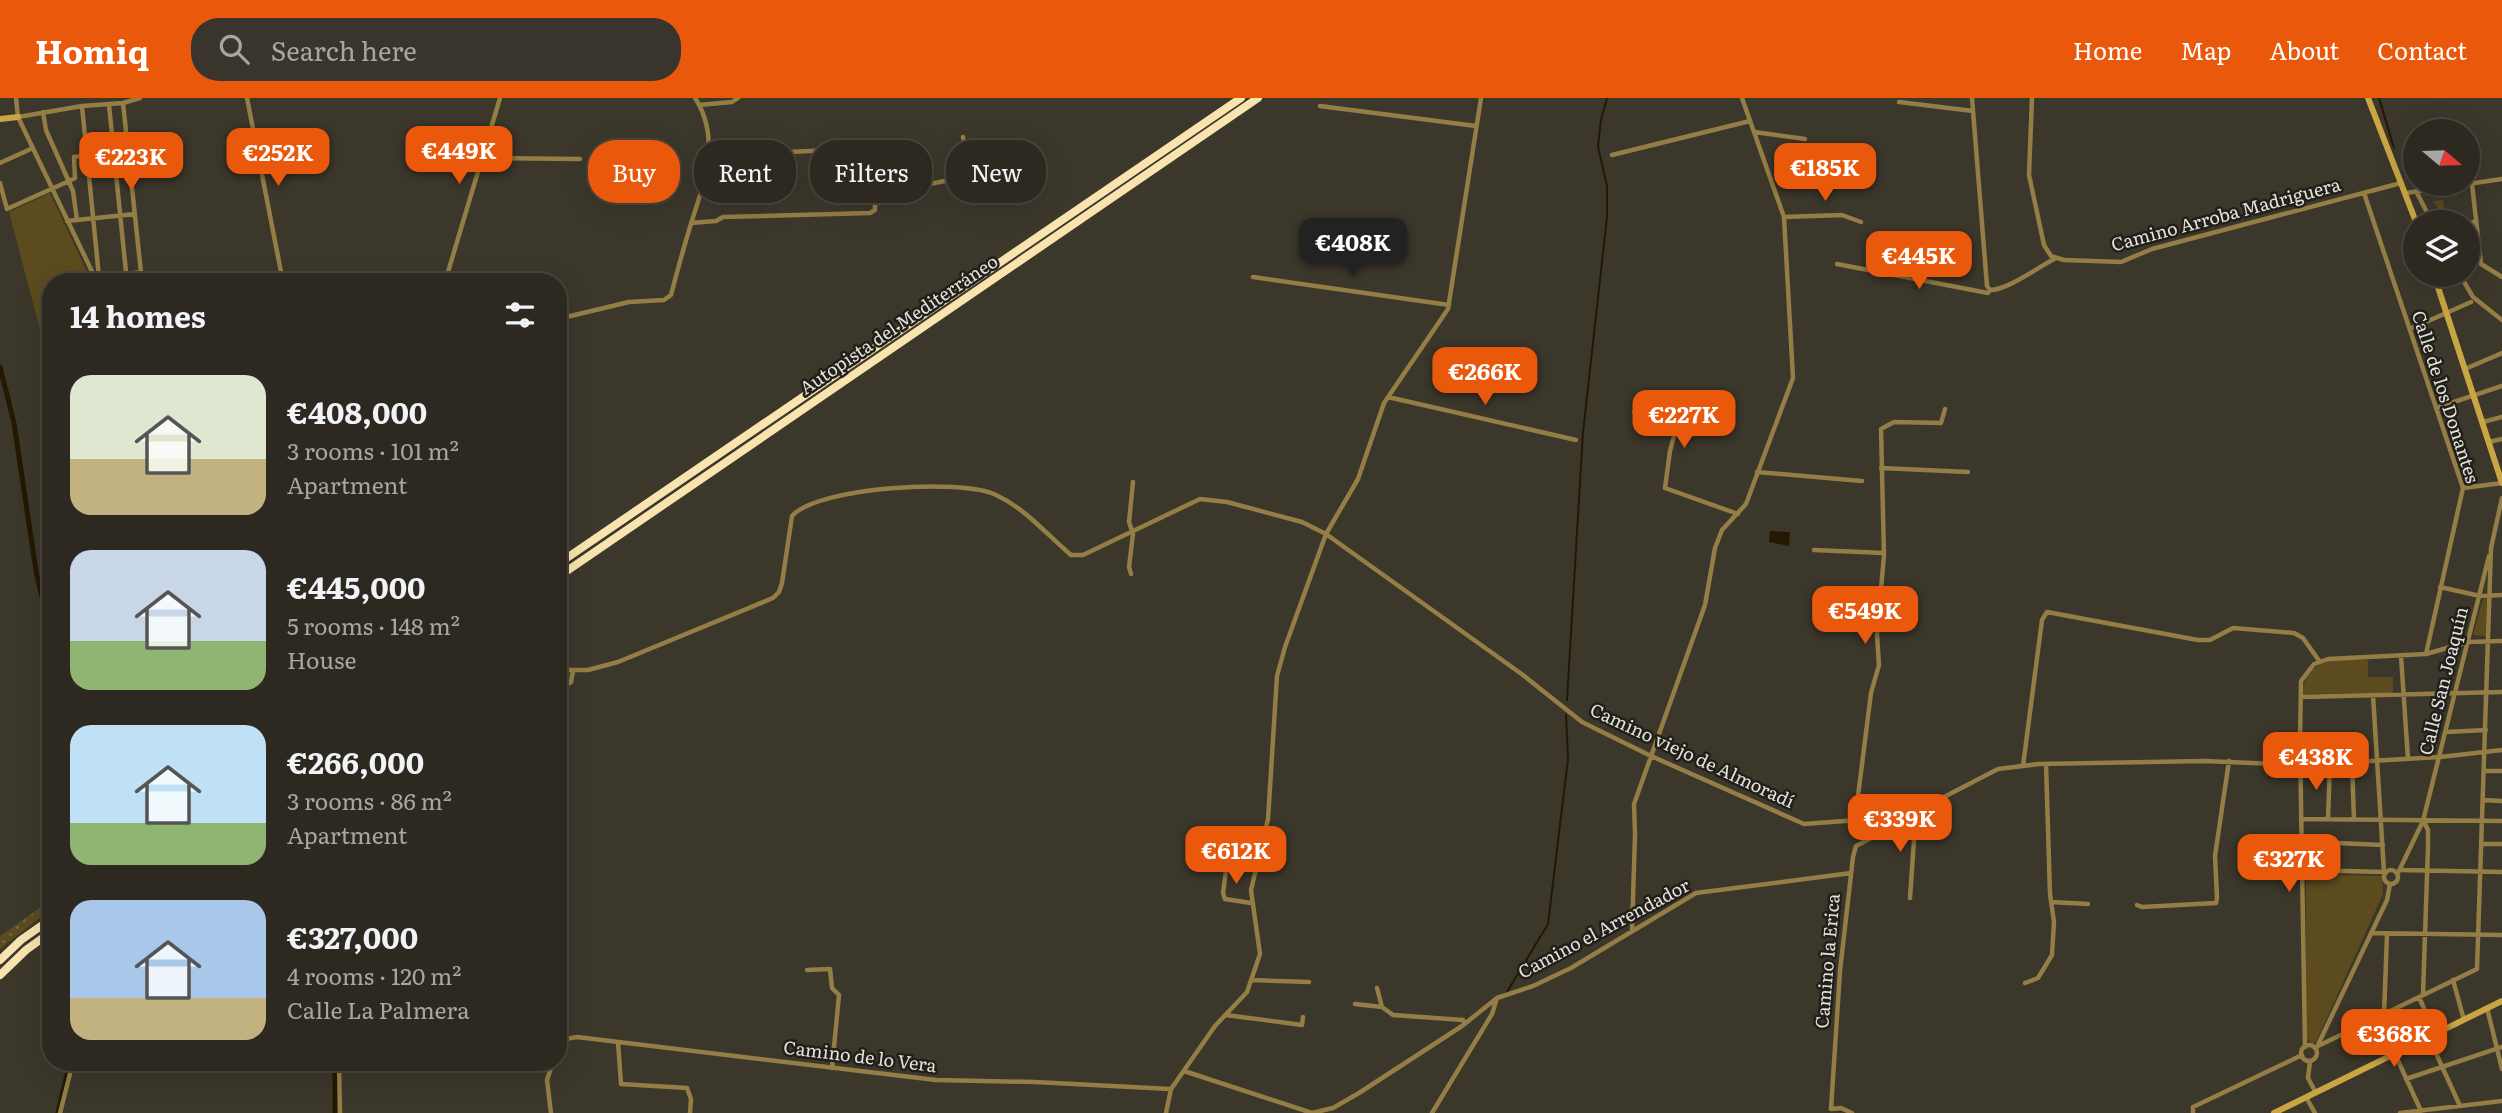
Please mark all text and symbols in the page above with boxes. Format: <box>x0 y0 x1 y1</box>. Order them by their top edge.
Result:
search box <box>191 18 681 81</box>
text: Homiq <box>35 25 149 74</box>
icon: search <box>215 30 253 68</box>
text: Search here <box>271 30 417 69</box>
text: Home <box>2073 32 2142 67</box>
text: Map <box>2180 32 2231 67</box>
text: About <box>2269 32 2339 67</box>
text: Contact <box>2377 32 2467 67</box>
north arrow <box>2403 119 2480 196</box>
map controls <box>2403 119 2480 287</box>
pin: €449K <box>410 126 508 186</box>
pin: €252K <box>229 129 327 188</box>
pin: €223K <box>82 132 180 192</box>
text: €449K <box>421 132 497 166</box>
text: €252K <box>243 134 313 168</box>
text: €223K <box>95 138 167 172</box>
chip: Buy <box>588 140 680 203</box>
chip: Rent <box>694 140 796 203</box>
chip: Filters <box>810 140 932 203</box>
chip: New <box>946 140 1046 203</box>
pin: €185K <box>1776 144 1874 203</box>
text: €185K <box>1790 149 1860 183</box>
street label: Camino Arroba Madriguera <box>2108 170 2344 257</box>
button: layers <box>2403 210 2480 287</box>
pin: €408K <box>1304 218 1402 278</box>
text: €408K <box>1315 224 1391 258</box>
pin: €445K <box>1870 232 1968 291</box>
text: €445K <box>1882 237 1956 271</box>
street label: Autopista del Mediterráneo <box>794 247 1003 400</box>
text: 14 homes <box>70 293 206 337</box>
icon: filters <box>501 296 539 334</box>
street label: Calle de los Donantes <box>2406 307 2487 486</box>
pin: €266K <box>1436 348 1534 407</box>
text: €266K <box>1448 353 1522 387</box>
text: €408,000 <box>287 389 427 433</box>
pin: €227K <box>1635 390 1733 450</box>
text: €227K <box>1649 396 1719 430</box>
icon: home <box>126 403 210 487</box>
text: 3 rooms · 101 m² <box>287 433 459 467</box>
text: Apartment <box>287 467 407 501</box>
text: €445,000 <box>287 564 426 608</box>
icon: home <box>126 578 210 662</box>
pin: €549K <box>1816 587 1914 646</box>
text: €549K <box>1828 592 1902 626</box>
street label: Calle San Joaquín <box>2411 604 2474 758</box>
text: 5 rooms · 148 m² <box>287 608 460 642</box>
text: House <box>287 642 356 676</box>
street label: Camino viejo de Almoradí <box>1586 695 1799 814</box>
pin: €438K <box>2267 732 2365 792</box>
text: €438K <box>2279 738 2353 772</box>
text: €266,000 <box>287 739 424 783</box>
icon: home <box>126 753 210 837</box>
text: 3 rooms · 86 m² <box>287 783 452 817</box>
pin: €339K <box>1851 794 1949 854</box>
text: €339K <box>1864 800 1936 834</box>
text: Apartment <box>287 817 407 851</box>
pin: €612K <box>1187 826 1285 886</box>
text: €612K <box>1201 832 1271 866</box>
pin: €327K <box>2240 834 2338 894</box>
text: €327K <box>2253 840 2325 874</box>
street label: Camino el Arrendador <box>1513 871 1694 984</box>
street label: Camino la Erica <box>1807 892 1846 1029</box>
text: €327,000 <box>287 914 418 958</box>
icon: home <box>126 928 210 1012</box>
text: 4 rooms · 120 m² <box>287 958 461 992</box>
text: Calle La Palmera <box>287 992 470 1026</box>
pin: €368K <box>2345 1010 2443 1069</box>
text: €368K <box>2357 1015 2431 1049</box>
street label: Camino de lo Vera <box>782 1033 939 1078</box>

